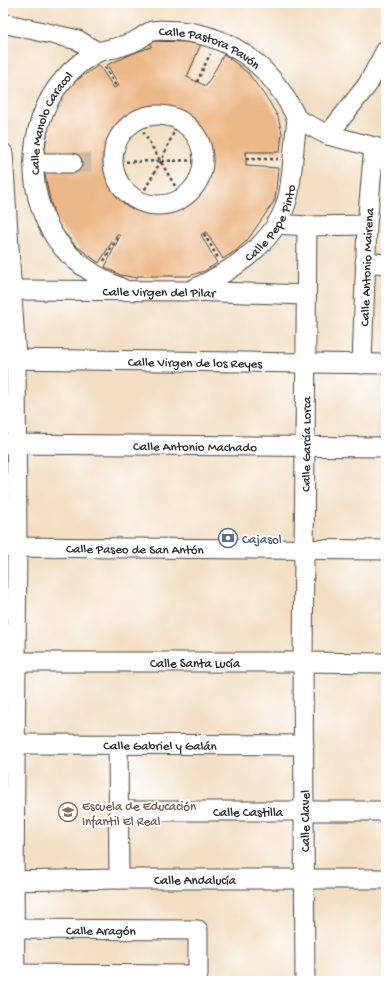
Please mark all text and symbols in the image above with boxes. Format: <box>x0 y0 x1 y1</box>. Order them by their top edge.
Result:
street label: Calle Pastora Pavón <box>159 25 263 74</box>
street label: Calle Manolo Caracol <box>29 69 77 175</box>
street label: Calle Pepe Pinto <box>243 184 300 266</box>
street label: Calle Antonio Mairena <box>358 207 379 327</box>
street label: Calle Virgen del Pilar <box>102 286 217 302</box>
street label: Calle Virgen de los Reyes <box>128 356 263 372</box>
street label: Calle García Lorca <box>300 396 315 492</box>
street label: Calle Antonio Machado <box>133 440 257 456</box>
bank icon: Cajasol <box>217 527 239 549</box>
place label: Cajasol <box>242 533 282 548</box>
street label: Calle Paseo de San Antón <box>66 542 205 559</box>
street label: Calle Santa Lucía <box>150 657 241 672</box>
street label: Calle Gabriel y Galán <box>103 739 218 755</box>
street label: Calle Clavel <box>299 790 314 852</box>
place label: Escuela de Educación Infantil El Real <box>82 800 197 830</box>
school or university icon: Escuela de Educación Infantil El Real <box>57 801 79 823</box>
street label: Calle Castilla <box>213 806 284 821</box>
street label: Calle Andalucía <box>154 874 237 889</box>
street label: Calle Aragón <box>66 924 137 940</box>

